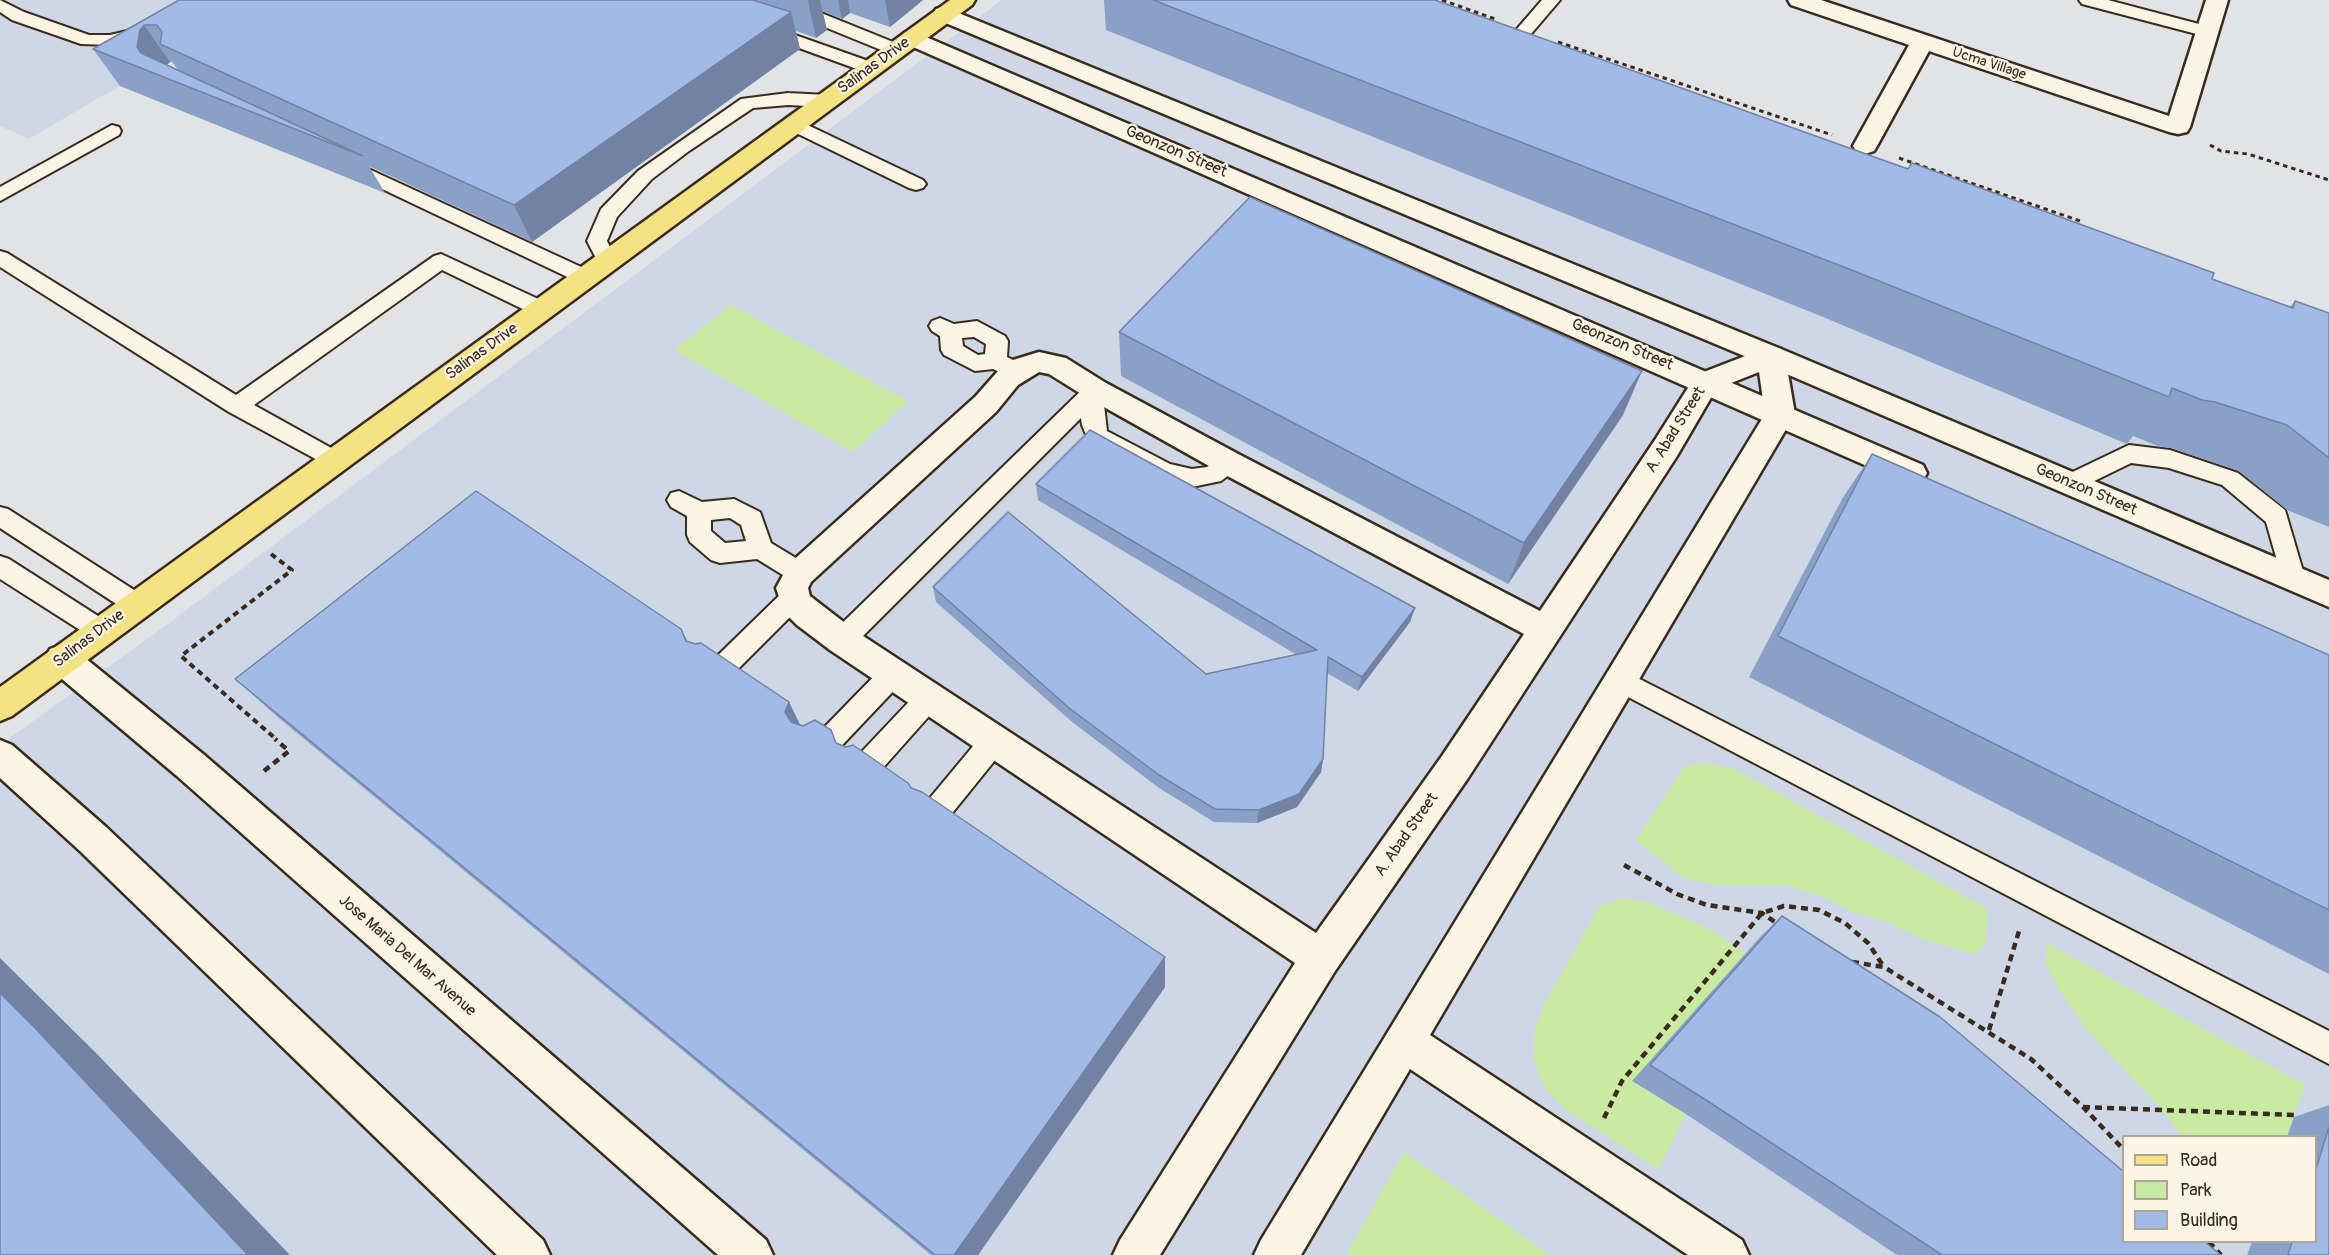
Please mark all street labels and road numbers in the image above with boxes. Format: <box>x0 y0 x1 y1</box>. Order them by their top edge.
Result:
street label: Salinas Drive <box>834 33 914 99</box>
street label: Ucma Village <box>1950 44 2028 84</box>
street label: Geonzon Street <box>1122 122 1230 182</box>
street label: Geonzon Street <box>1568 315 1676 375</box>
street label: Salinas Drive <box>442 319 522 385</box>
street label: A. Abad Street <box>1642 383 1710 477</box>
street label: Geonzon Street <box>2032 460 2140 520</box>
street label: Salinas Drive <box>49 606 129 672</box>
street label: A. Abad Street <box>1371 789 1443 881</box>
street label: Jose Maria Del Mar Avenue <box>334 891 480 1021</box>

